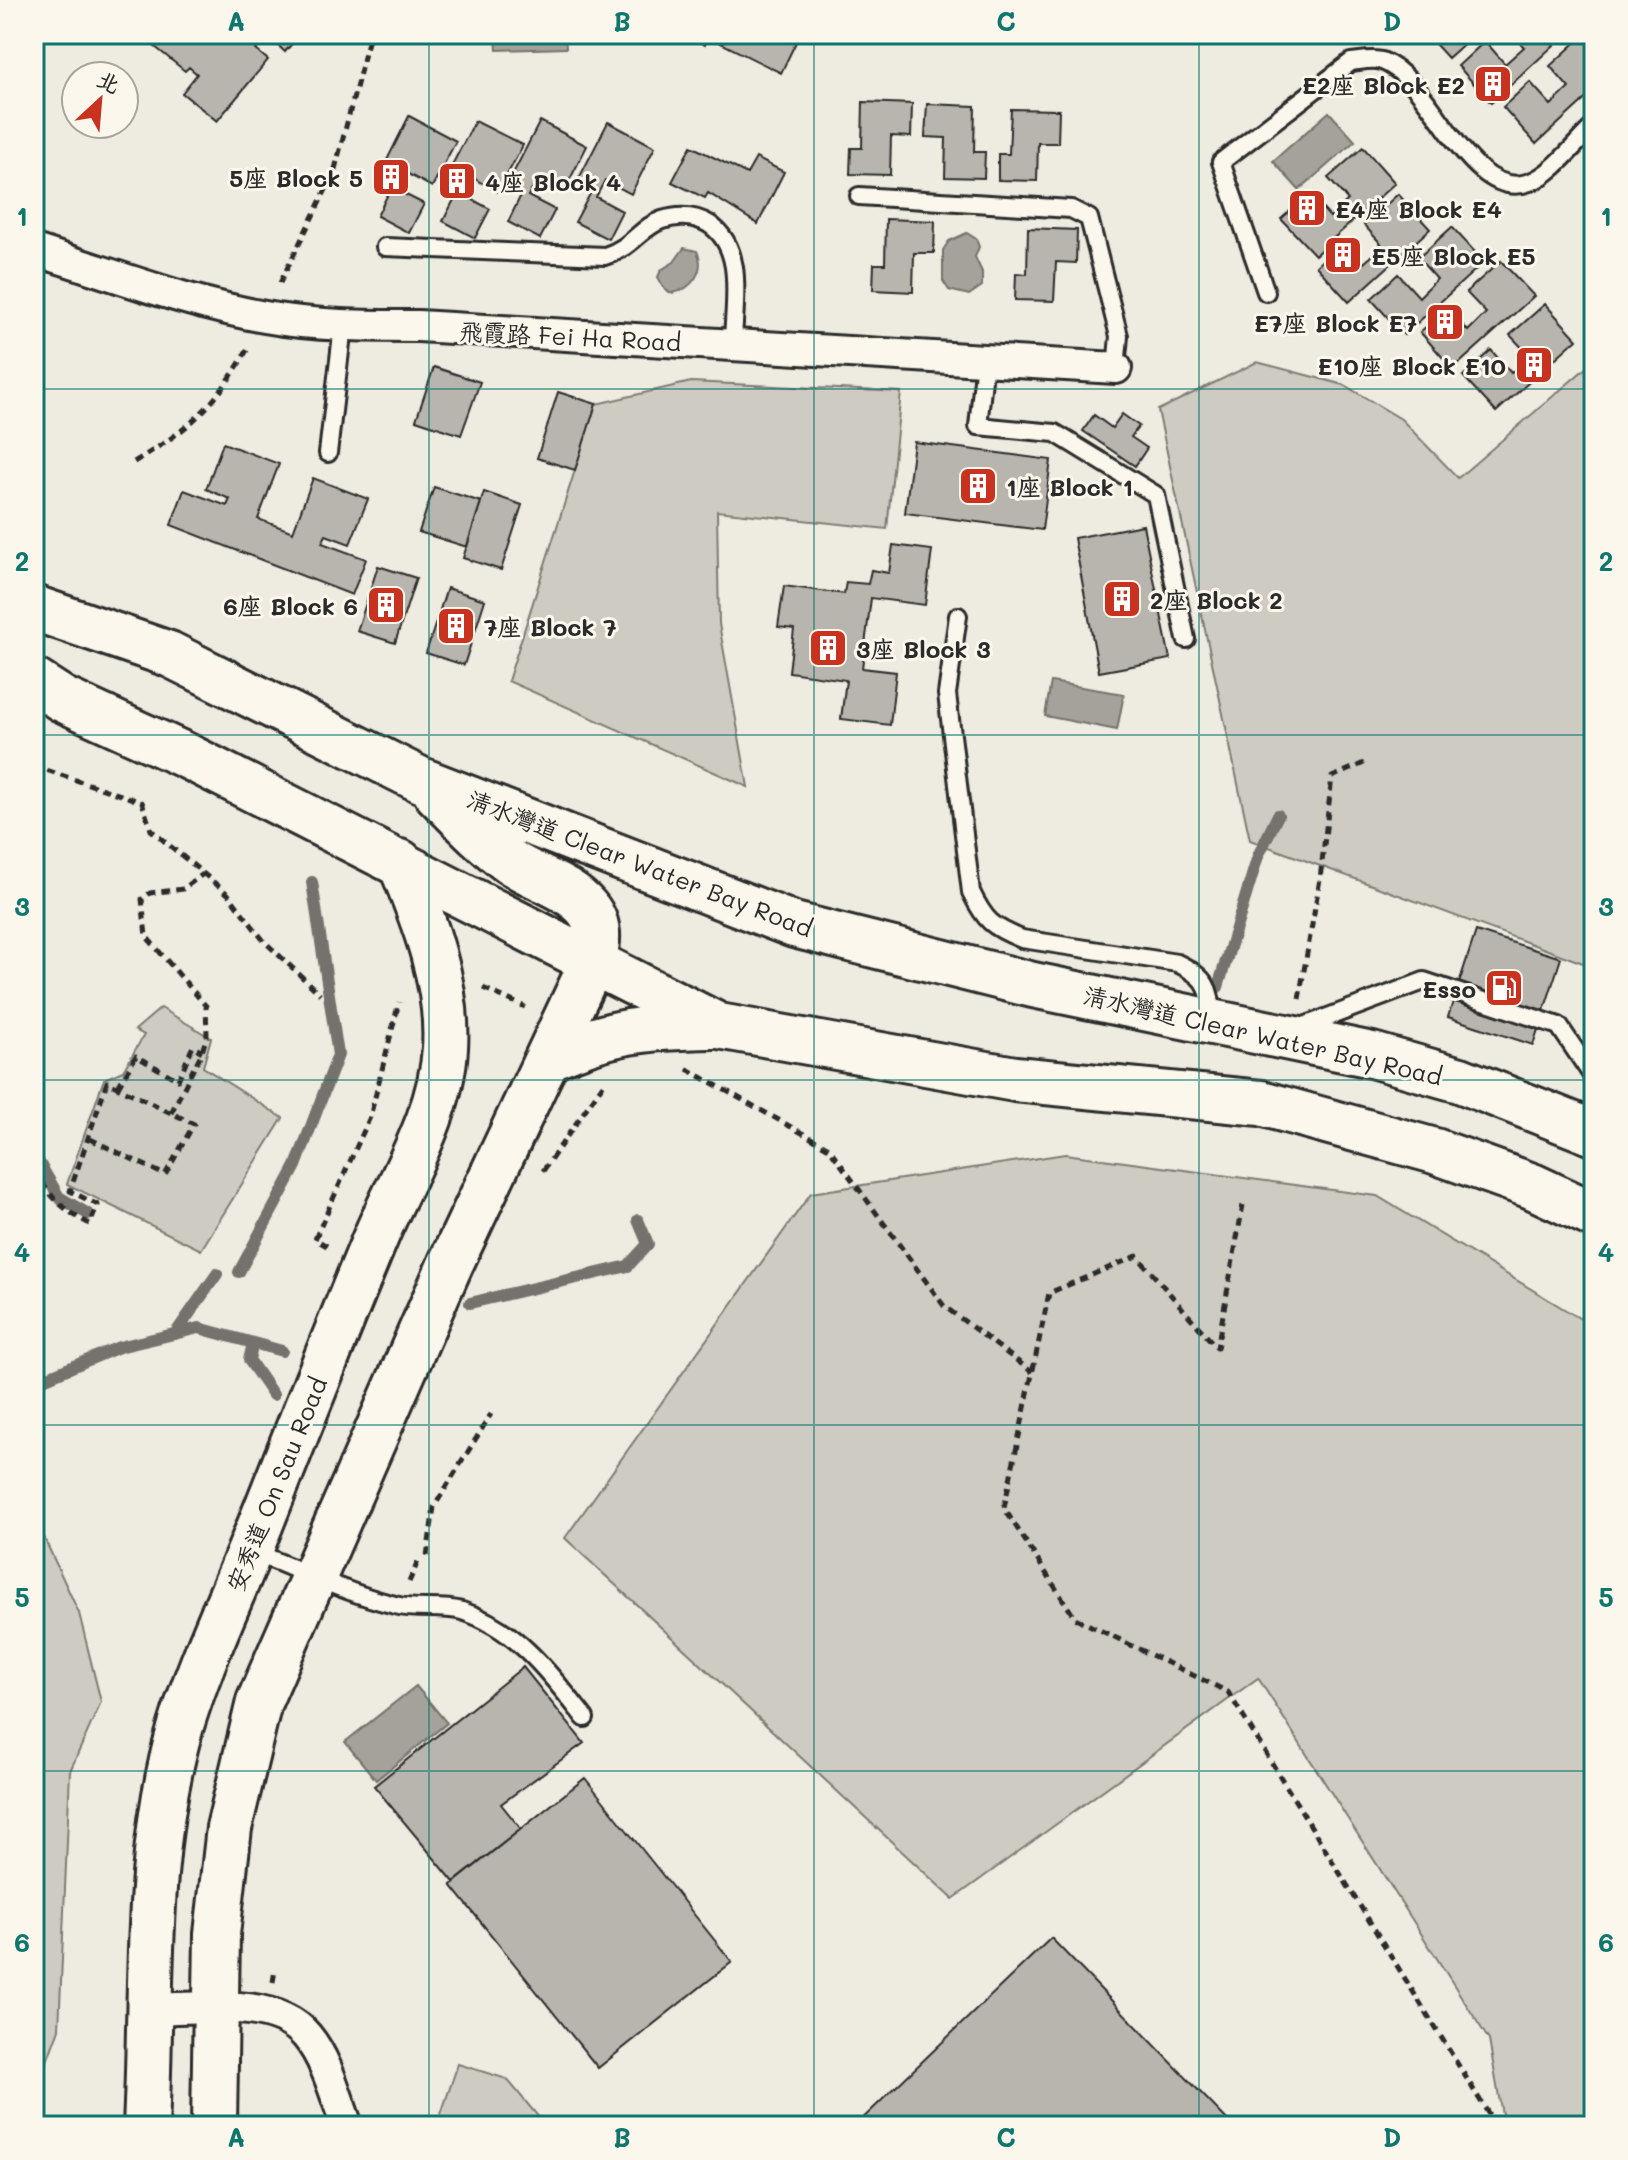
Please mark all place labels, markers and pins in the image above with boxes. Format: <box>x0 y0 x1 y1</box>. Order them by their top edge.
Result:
building icon: E2座 Block E2 <box>1472 63 1514 105</box>
place label: E2座 Block E2 <box>1302 69 1465 100</box>
building icon: 5座 Block 5 <box>370 156 412 198</box>
building icon: 4座 Block 4 <box>436 160 478 202</box>
place label: 5座 Block 5 <box>229 162 363 193</box>
place label: 4座 Block 4 <box>485 166 621 197</box>
building icon: E4座 Block E4 <box>1286 187 1328 229</box>
place label: E4座 Block E4 <box>1335 193 1502 224</box>
building icon: E5座 Block E5 <box>1322 234 1364 276</box>
place label: E5座 Block E5 <box>1371 240 1536 271</box>
building icon: E7座 Block E7 <box>1424 301 1466 343</box>
place label: E7座 Block E7 <box>1254 307 1417 338</box>
building icon: E10座 Block E10 <box>1513 344 1555 386</box>
place label: E10座 Block E10 <box>1317 350 1506 381</box>
building icon: 1座 Block 1 <box>957 465 999 507</box>
place label: 1座 Block 1 <box>1006 471 1133 502</box>
building icon: 2座 Block 2 <box>1101 578 1143 620</box>
building icon: 6座 Block 6 <box>365 584 407 626</box>
place label: 2座 Block 2 <box>1150 584 1283 615</box>
place label: 6座 Block 6 <box>223 590 358 621</box>
building icon: 7座 Block 7 <box>435 605 477 647</box>
place label: 7座 Block 7 <box>484 611 617 642</box>
building icon: 3座 Block 3 <box>807 627 849 669</box>
place label: 3座 Block 3 <box>856 633 991 664</box>
fuel station icon: Esso <box>1483 967 1525 1009</box>
place label: Esso <box>1422 973 1476 1004</box>

